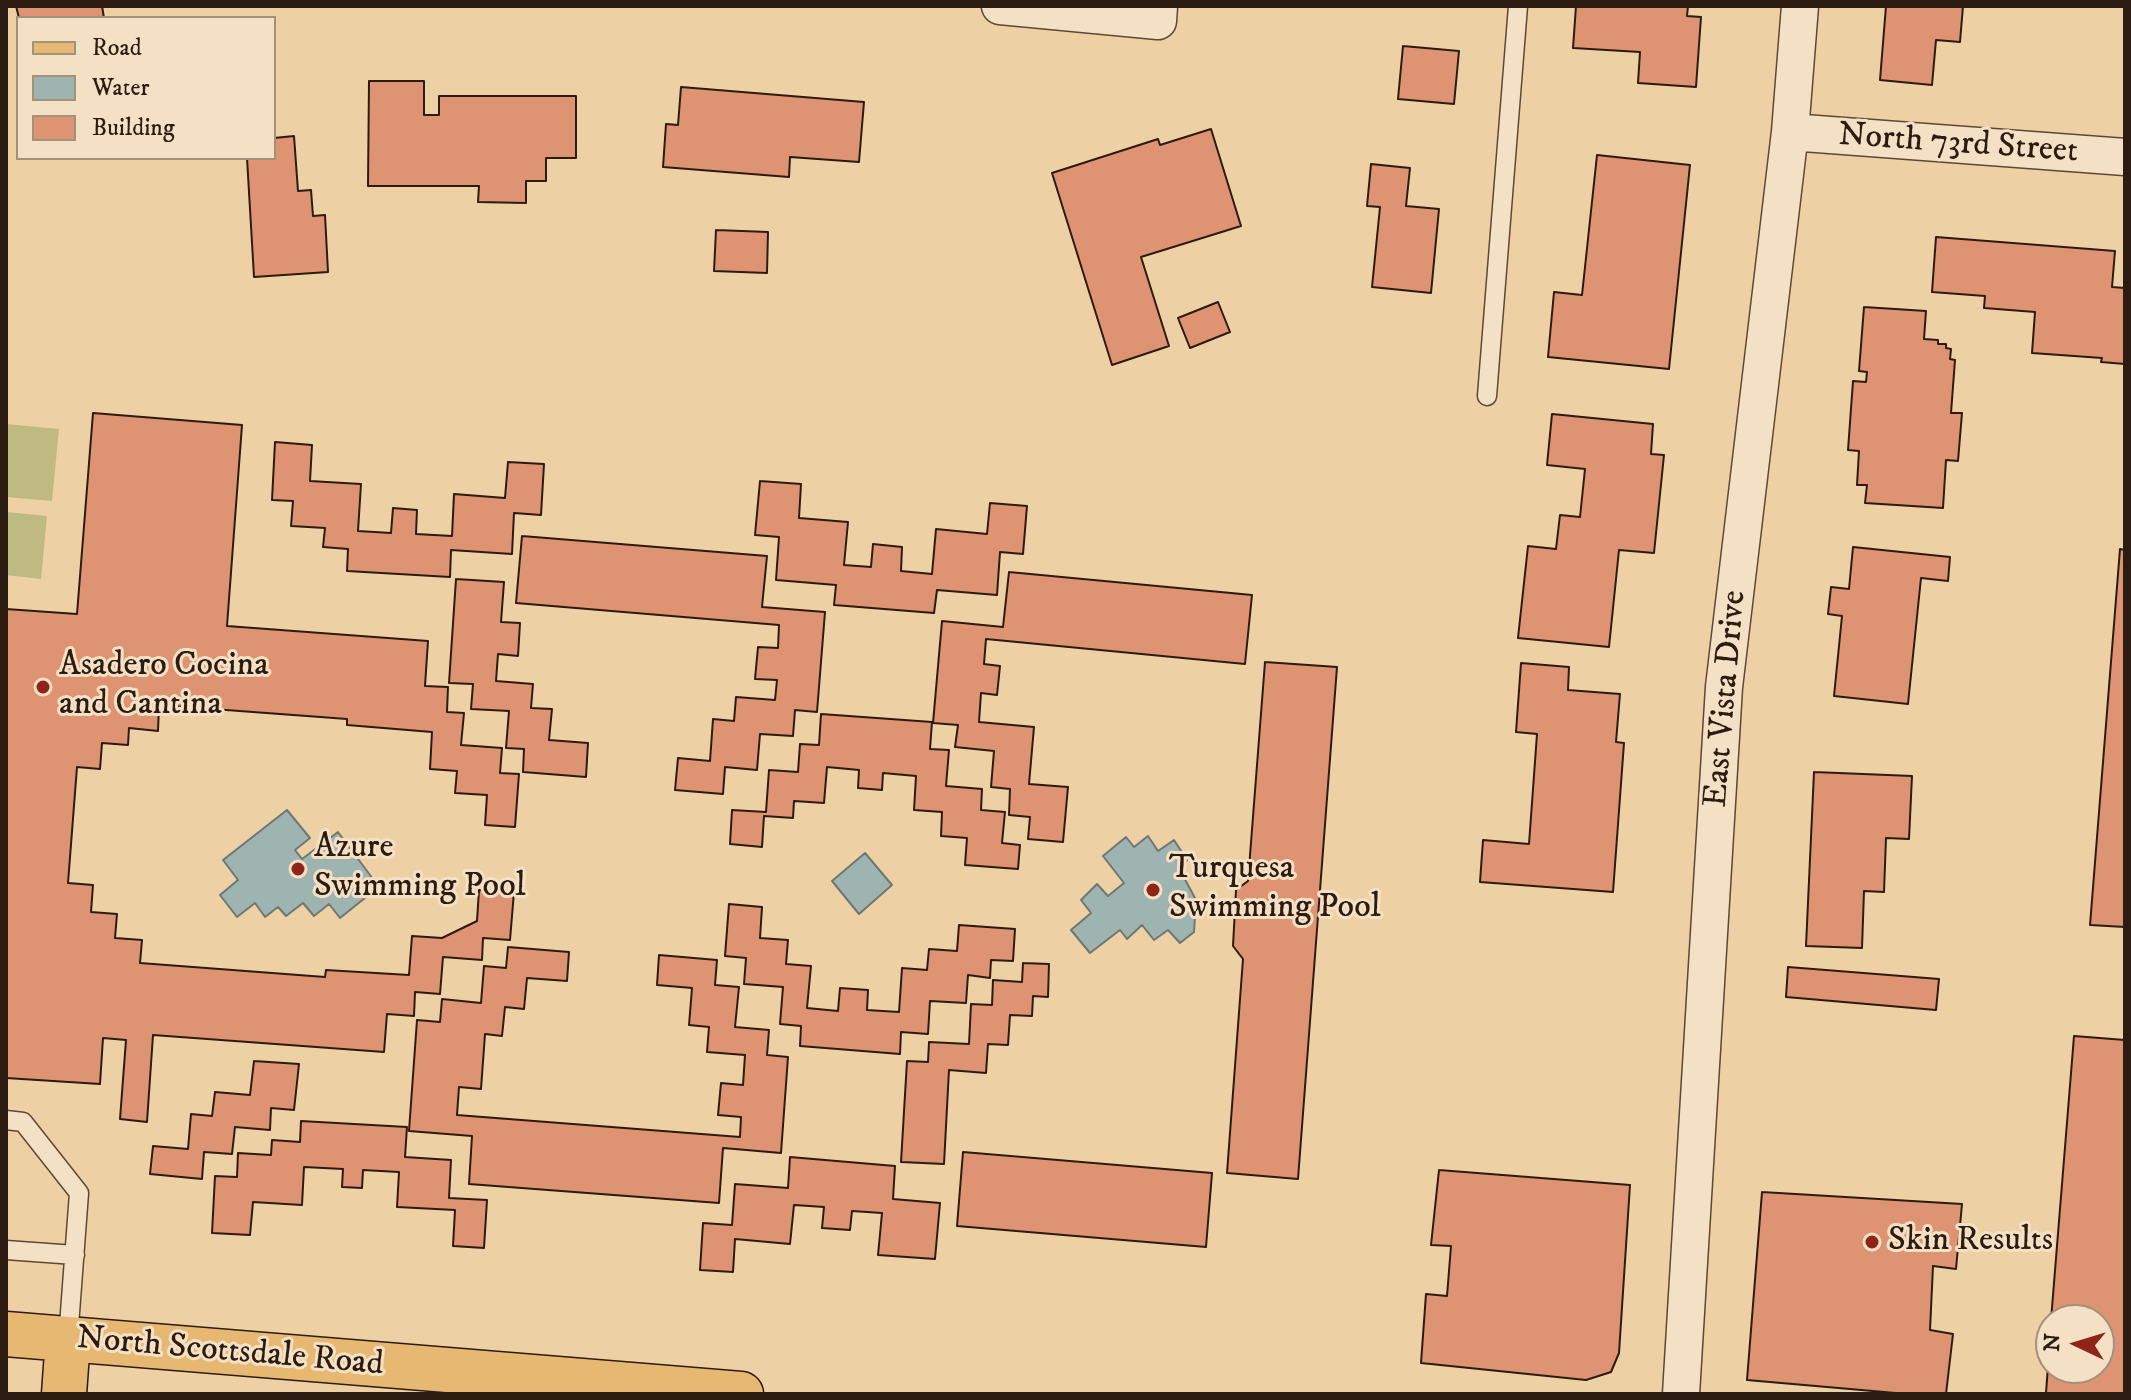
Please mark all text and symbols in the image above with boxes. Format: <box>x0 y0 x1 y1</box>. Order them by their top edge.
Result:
legend <box>16 16 276 160</box>
text: Road <box>92 33 142 63</box>
text: Water <box>92 73 149 103</box>
text: Building <box>92 113 175 143</box>
street label: North 73rd Street <box>1837 116 2079 174</box>
street label: East Vista Drive <box>1697 589 1757 809</box>
place label: Asadero Cocina and Cantina <box>59 647 269 726</box>
marker: Asadero Cocina and Cantina <box>34 678 52 696</box>
place label: Azure Swimming Pool <box>314 829 526 908</box>
place label: Turquesa Swimming Pool <box>1169 850 1381 930</box>
marker: Azure Swimming Pool <box>289 860 307 878</box>
marker: Turquesa Swimming Pool <box>1144 881 1162 899</box>
place label: Skin Results <box>1888 1222 2053 1262</box>
marker: Skin Results <box>1863 1233 1881 1251</box>
north arrow <box>2035 1304 2115 1384</box>
street label: North Scottsdale Road <box>75 1319 385 1387</box>
text: N <box>2038 1332 2067 1352</box>

